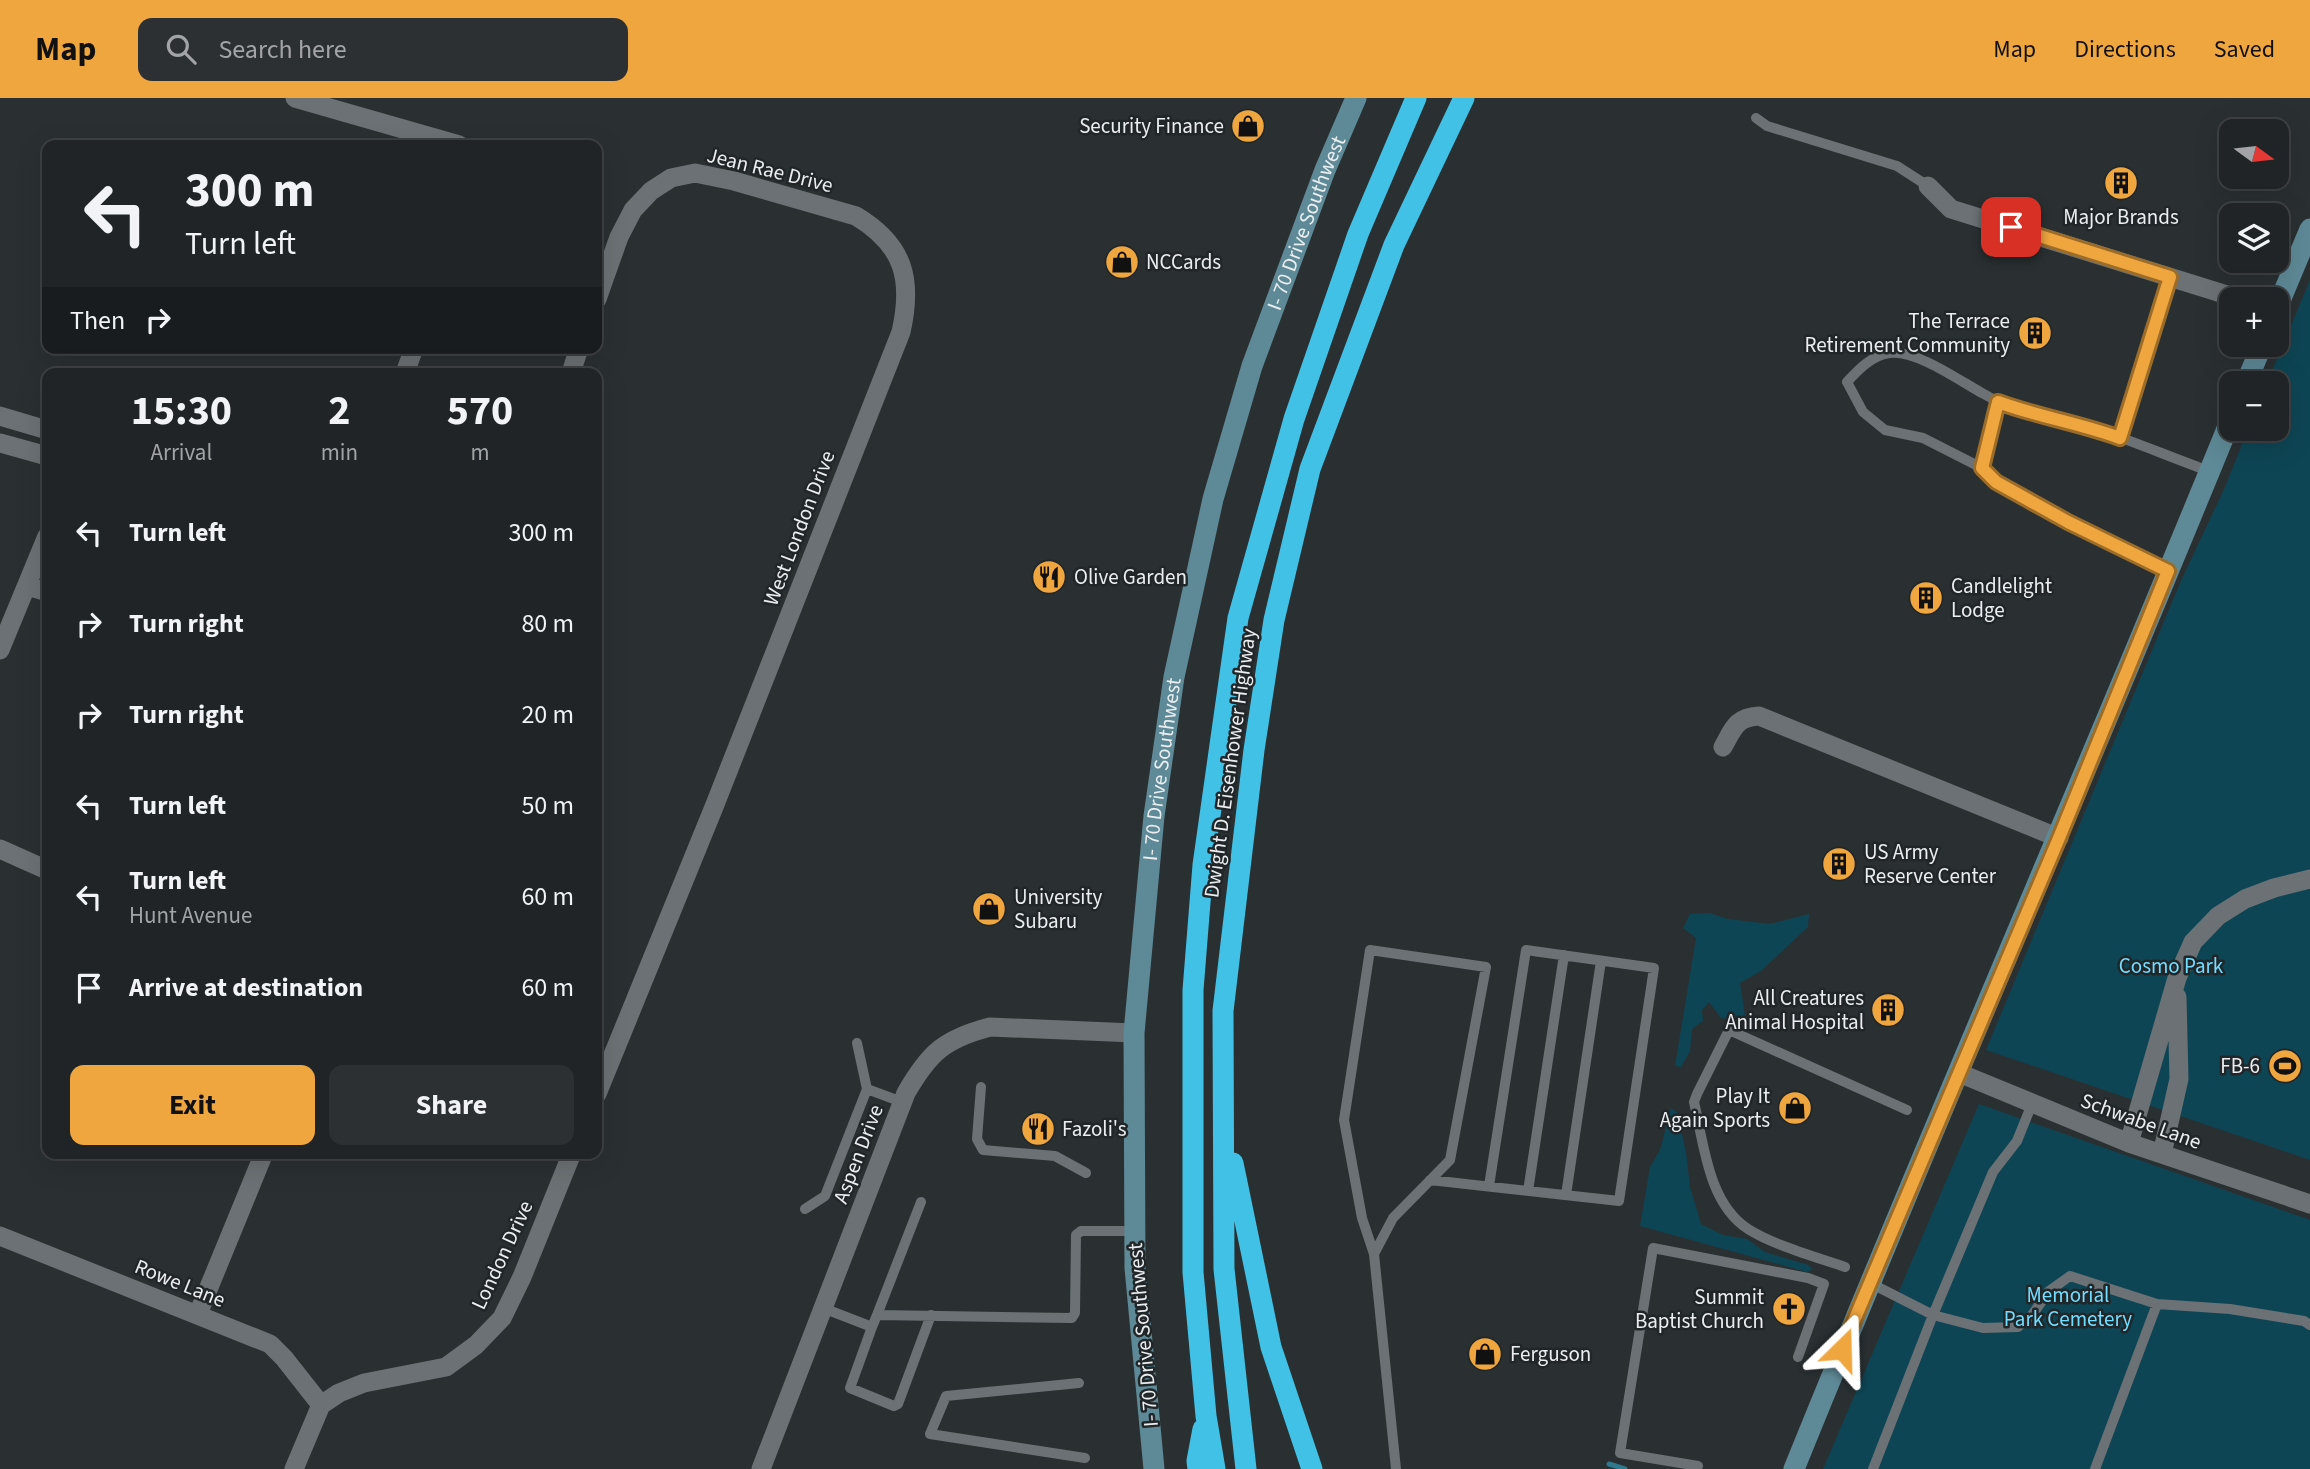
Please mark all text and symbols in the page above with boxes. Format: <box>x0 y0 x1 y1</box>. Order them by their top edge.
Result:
search box <box>138 18 628 81</box>
text: Map <box>35 26 96 73</box>
icon: search <box>162 30 200 68</box>
text: Search here <box>218 31 347 68</box>
text: Map <box>1993 32 2036 67</box>
text: Directions <box>2074 32 2176 67</box>
text: Saved <box>2214 32 2275 67</box>
shop icon: Security Finance <box>1229 107 1267 145</box>
place label: Security Finance <box>1079 111 1224 141</box>
north arrow <box>2219 119 2289 189</box>
map controls <box>2219 119 2289 441</box>
street label: I- 70 Drive Southwest <box>1259 131 1353 314</box>
street label: Jean Rae Drive <box>704 140 836 200</box>
text: 300 m <box>185 156 314 226</box>
building icon: Major Brands <box>2102 164 2140 202</box>
icon: left <box>70 168 161 259</box>
pin <box>1981 197 2041 257</box>
place label: Major Brands <box>2063 202 2179 232</box>
button: layers <box>2219 203 2289 273</box>
icon: arrive <box>1992 208 2030 246</box>
text: Turn left <box>185 221 296 267</box>
shop icon: NCCards <box>1103 243 1141 281</box>
place label: NCCards <box>1146 247 1221 277</box>
button: + <box>2219 287 2289 357</box>
icon: right <box>139 301 177 339</box>
text: Then <box>70 302 125 339</box>
place label: The Terrace Retirement Community <box>1805 306 2010 360</box>
building icon: The Terrace Retirement Community <box>2016 314 2054 352</box>
button: − <box>2219 371 2289 441</box>
text: 15:30 <box>131 381 232 441</box>
text: 2 <box>328 381 350 441</box>
text: 570 <box>447 381 513 441</box>
text: Arrival <box>150 436 212 469</box>
text: min <box>321 436 358 469</box>
text: m <box>470 436 490 469</box>
street label: West London Drive <box>756 446 842 610</box>
icon: left <box>70 514 108 552</box>
text: Turn left <box>129 514 226 551</box>
text: 300 m <box>508 514 574 551</box>
restaurant icon: Olive Garden <box>1030 558 1068 596</box>
place label: Olive Garden <box>1074 562 1187 592</box>
place label: Candlelight Lodge <box>1951 571 2052 625</box>
building icon: Candlelight Lodge <box>1907 579 1945 617</box>
icon: right <box>70 605 108 643</box>
text: Turn right <box>129 605 244 642</box>
text: 80 m <box>521 605 574 642</box>
street label: Dwight D. Eisenhower Highway <box>1196 626 1264 900</box>
street label: I- 70 Drive Southwest <box>1135 676 1189 862</box>
icon: right <box>70 696 108 734</box>
text: Turn right <box>129 696 244 733</box>
text: 20 m <box>521 696 574 733</box>
icon: left <box>70 787 108 825</box>
text: Turn left <box>129 787 226 824</box>
text: 50 m <box>521 787 574 824</box>
place label: US Army Reserve Center <box>1864 837 1997 891</box>
building icon: US Army Reserve Center <box>1820 845 1858 883</box>
text: Turn left <box>129 862 226 899</box>
icon: left <box>70 878 108 916</box>
text: 60 m <box>521 878 574 915</box>
place label: University Subaru <box>1014 882 1103 936</box>
shop icon: University Subaru <box>970 890 1008 928</box>
text: Hunt Avenue <box>129 899 252 932</box>
park label: Cosmo Park <box>2119 951 2224 981</box>
icon: arrive <box>70 969 108 1007</box>
text: Arrive at destination <box>129 969 363 1006</box>
text: 60 m <box>521 969 574 1006</box>
place label: All Creatures Animal Hospital <box>1725 983 1864 1037</box>
building icon: All Creatures Animal Hospital <box>1869 991 1907 1029</box>
sports icon: FB-6 <box>2266 1047 2304 1085</box>
place label: FB-6 <box>2220 1051 2260 1081</box>
button: Exit <box>70 1065 315 1145</box>
button: Share <box>329 1065 574 1145</box>
place label: Play It Again Sports <box>1660 1081 1770 1135</box>
street label: Schwabe Lane <box>2076 1085 2206 1157</box>
shop icon: Play It Again Sports <box>1776 1089 1814 1127</box>
street label: Aspen Drive <box>825 1100 891 1208</box>
restaurant icon: Fazoli's <box>1019 1110 1057 1148</box>
place label: Fazoli's <box>1062 1114 1127 1144</box>
street label: London Drive <box>464 1196 540 1314</box>
street label: I- 70 Drive Southwest <box>1120 1242 1166 1428</box>
street label: Rowe Lane <box>130 1251 230 1315</box>
park label: Memorial Park Cemetery <box>2004 1280 2132 1334</box>
place label: Summit Baptist Church <box>1635 1282 1764 1336</box>
church icon: Summit Baptist Church <box>1770 1290 1808 1328</box>
position arrow <box>1805 1312 1879 1386</box>
shop icon: Ferguson <box>1466 1335 1504 1373</box>
place label: Ferguson <box>1510 1339 1591 1369</box>

